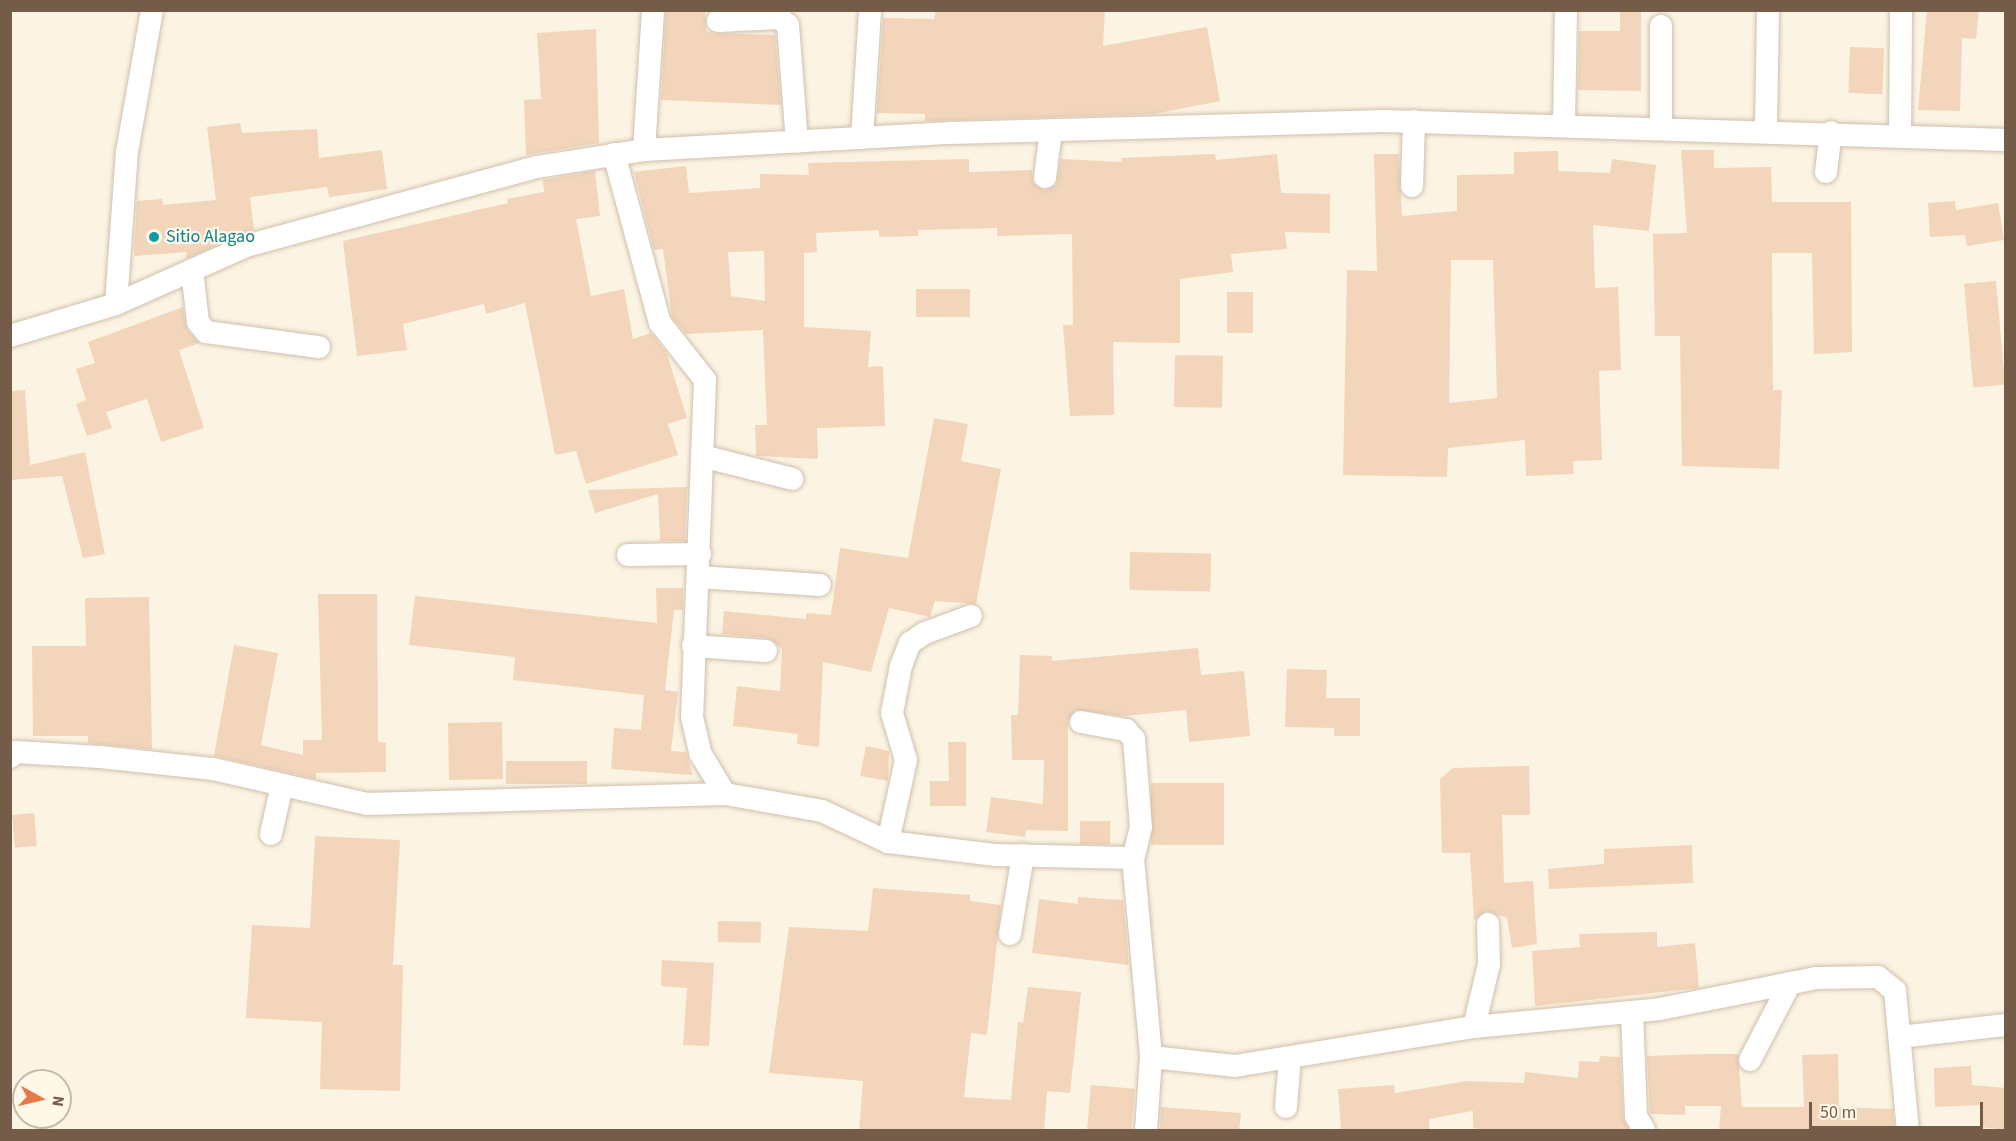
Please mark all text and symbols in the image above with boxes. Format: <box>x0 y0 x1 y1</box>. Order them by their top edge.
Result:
place label: Sitio Alagao <box>166 226 255 248</box>
marker: Sitio Alagao <box>147 230 161 244</box>
north arrow <box>12 1069 72 1129</box>
scale bar <box>1812 1090 1986 1128</box>
text: N <box>46 1094 69 1108</box>
text: 50 m <box>1820 1100 1856 1125</box>

